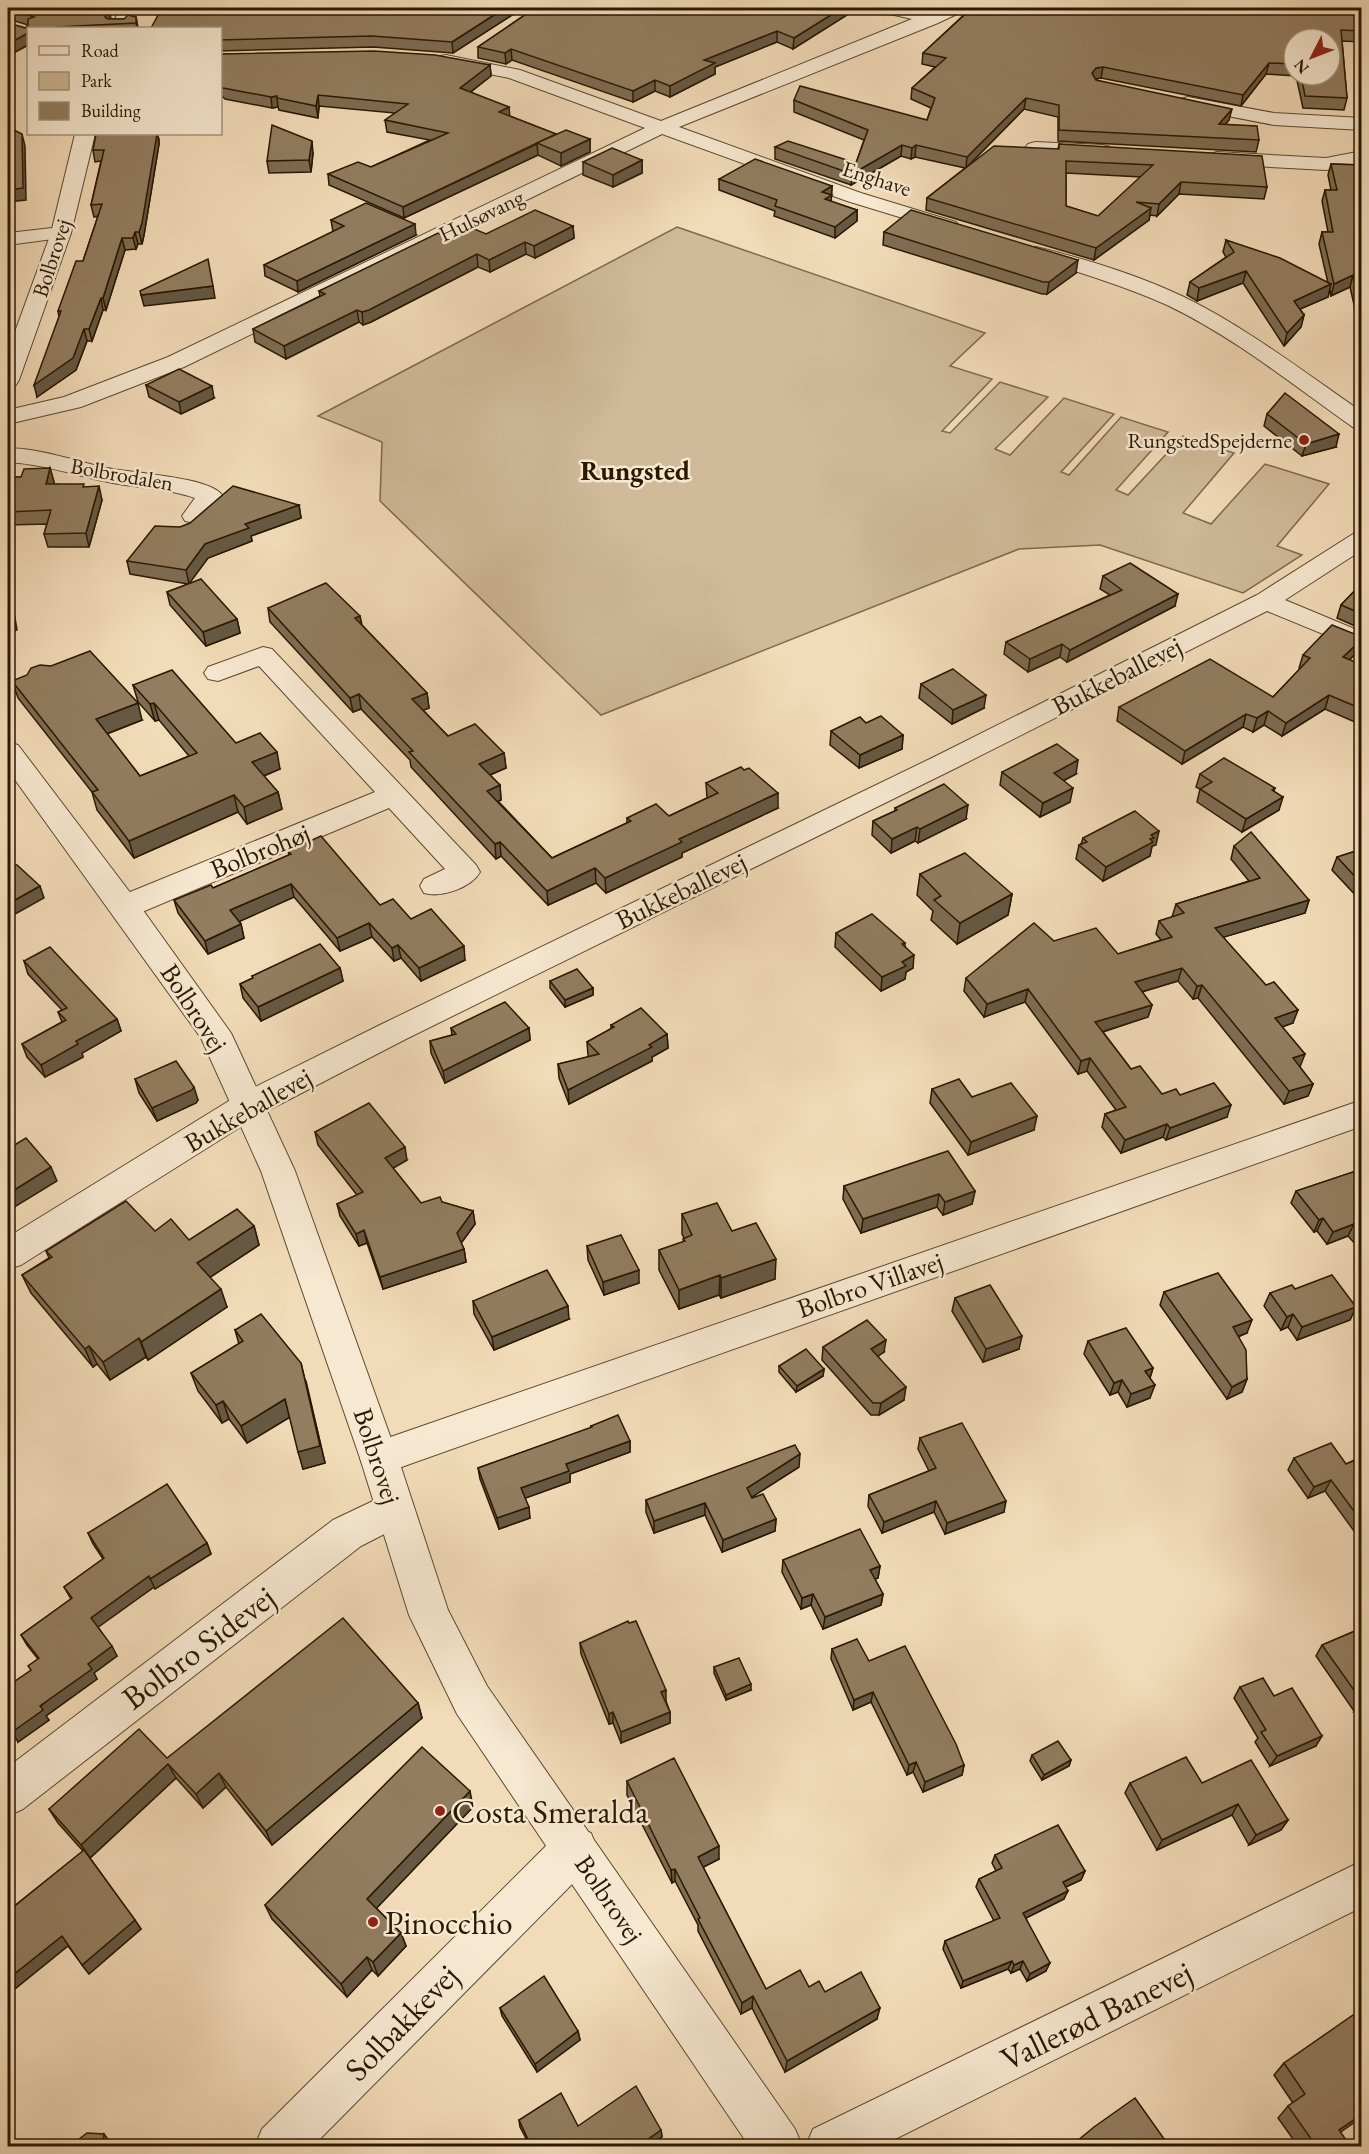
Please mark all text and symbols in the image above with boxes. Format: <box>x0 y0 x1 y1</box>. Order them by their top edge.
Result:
legend <box>27 27 222 135</box>
north arrow <box>1282 27 1342 87</box>
text: Road <box>81 39 120 62</box>
text: N <box>1289 55 1313 79</box>
text: Park <box>81 69 112 92</box>
text: Building <box>81 99 141 122</box>
street label: Enghave <box>839 154 915 203</box>
street label: Hulsøvang <box>434 182 529 249</box>
street label: Bolbrovej <box>25 215 78 301</box>
place label: RungstedSpejderne <box>1128 426 1292 455</box>
marker: RungstedSpejderne <box>1297 433 1311 447</box>
street label: Bolbrodalen <box>68 451 176 498</box>
district label: Rungsted <box>580 453 690 488</box>
street label: Bukkeballevej <box>1046 628 1188 723</box>
street label: Bolbrohøj <box>205 815 315 886</box>
street label: Bukkeballevej <box>610 844 752 937</box>
street label: Bolbrovej <box>153 957 236 1059</box>
street label: Bukkeballevej <box>178 1059 318 1160</box>
street label: Bolbro Villavej <box>792 1243 947 1326</box>
street label: Bolbrovej <box>346 1403 409 1508</box>
street label: Bolbro Sidevej <box>113 1576 284 1719</box>
place label: Costa Smeralda <box>452 1790 649 1833</box>
marker: Costa Smeralda <box>433 1804 447 1818</box>
street label: Bolbrovej <box>567 1848 652 1950</box>
place label: Pinocchio <box>385 1901 513 1944</box>
marker: Pinocchio <box>366 1915 380 1929</box>
street label: Vallerød Banevej <box>993 1951 1199 2080</box>
street label: Solbakkevej <box>335 1955 468 2090</box>

